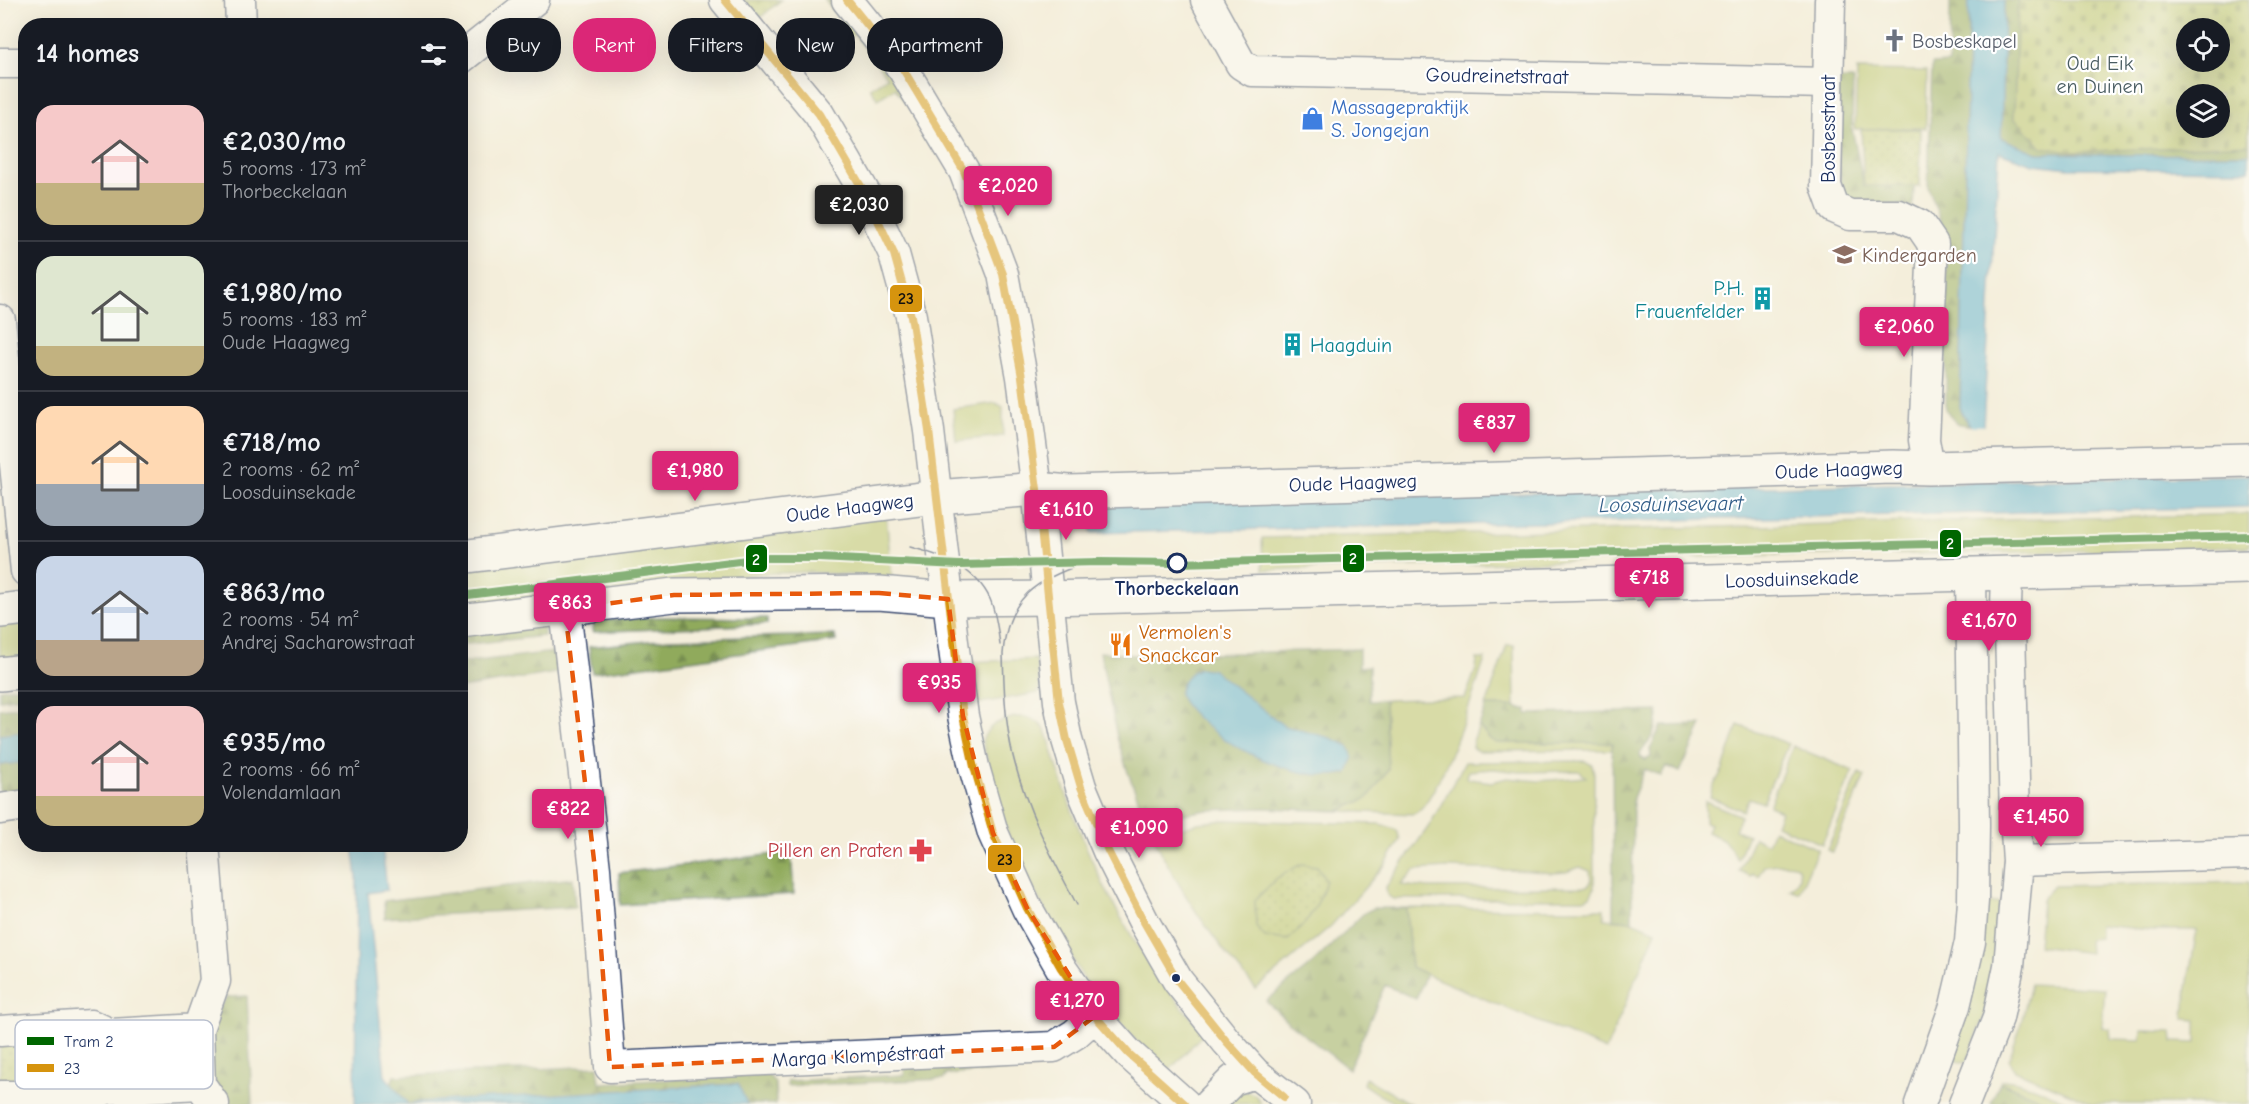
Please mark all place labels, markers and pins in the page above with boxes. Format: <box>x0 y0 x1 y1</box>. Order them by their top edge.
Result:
church icon: Bosbeskapel <box>1881 28 1907 54</box>
place label: Bosbeskapel <box>1912 30 2017 53</box>
place label: Massagepraktijk S. Jongejan <box>1331 96 1469 142</box>
shop icon: Massagepraktijk S. Jongejan <box>1300 106 1326 132</box>
pin: €2,020 <box>959 166 1057 217</box>
pin: €2,030 <box>810 185 908 236</box>
school or university icon: Kindergarden <box>1831 242 1857 268</box>
place label: Kindergarden <box>1862 244 1977 267</box>
place label: P.H. Frauenfelder <box>1635 277 1744 323</box>
building icon: P.H. Frauenfelder <box>1749 286 1775 312</box>
pin: €2,060 <box>1855 307 1953 358</box>
building icon: Haagduin <box>1279 332 1305 358</box>
place label: Haagduin <box>1310 334 1392 357</box>
pin: €837 <box>1458 403 1530 454</box>
pin: €1,980 <box>646 451 744 502</box>
pin: €1,610 <box>1017 490 1115 541</box>
marker: Thorbeckelaan <box>1167 553 1187 573</box>
pin: €718 <box>1613 558 1685 609</box>
place label: Thorbeckelaan <box>1115 577 1239 600</box>
pin: €863 <box>534 583 606 634</box>
pin: €1,670 <box>1940 601 2038 652</box>
place label: Vermolen's Snackcar <box>1139 621 1231 667</box>
restaurant icon: Vermolen's Snackcar <box>1108 631 1134 657</box>
pin: €935 <box>903 663 975 714</box>
pin: €822 <box>532 789 604 840</box>
pin: €1,450 <box>1992 797 2090 848</box>
pin: €1,090 <box>1090 808 1188 859</box>
pharmacy icon: Pillen en Praten <box>908 837 934 863</box>
place label: Pillen en Praten <box>768 839 903 862</box>
unlabelled marker <box>1170 972 1182 984</box>
pin: €1,270 <box>1028 981 1126 1032</box>

